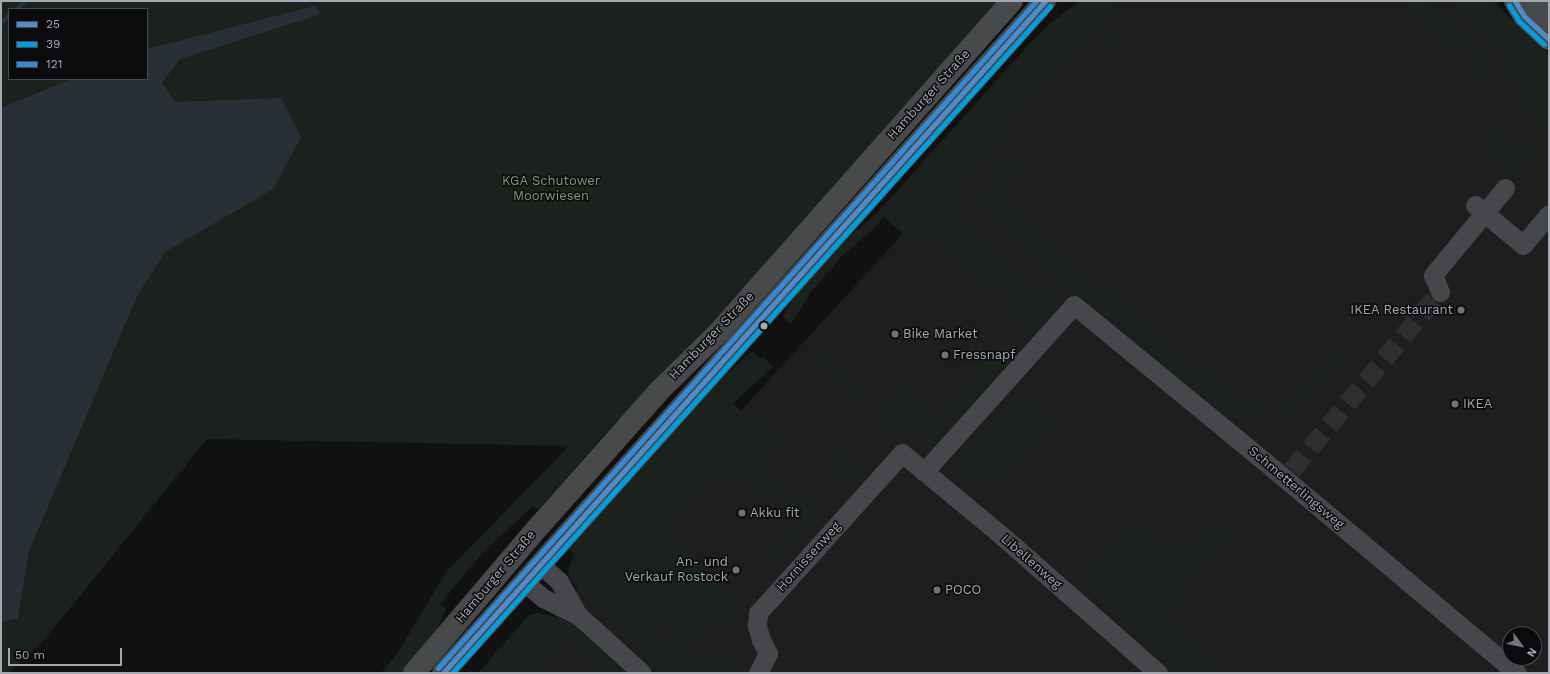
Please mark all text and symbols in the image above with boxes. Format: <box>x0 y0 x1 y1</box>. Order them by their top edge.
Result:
legend <box>8 8 148 80</box>
text: 25 <box>46 17 60 31</box>
text: 39 <box>46 37 60 51</box>
street label: Hamburger Straße <box>884 47 974 143</box>
text: 121 <box>46 57 62 71</box>
park label: KGA Schutower Moorwiesen <box>502 174 600 205</box>
street label: Hamburger Straße <box>666 289 758 383</box>
place label: IKEA Restaurant <box>1350 302 1453 318</box>
marker: IKEA Restaurant <box>1456 305 1466 315</box>
unlabelled marker <box>759 321 769 331</box>
place label: Bike Market <box>903 326 978 342</box>
marker: Bike Market <box>890 329 900 339</box>
place label: Fressnapf <box>953 347 1015 363</box>
marker: Fressnapf <box>940 350 950 360</box>
place label: IKEA <box>1463 396 1492 412</box>
marker: IKEA <box>1450 399 1460 409</box>
street label: Schmetterlingsweg <box>1245 443 1347 533</box>
place label: Akku fit <box>750 505 800 521</box>
marker: Akku fit <box>737 508 747 518</box>
street label: Hornissenweg <box>774 519 844 595</box>
street label: Hamburger Straße <box>453 527 539 627</box>
street label: Libellenweg <box>997 531 1065 593</box>
place label: An- und Verkauf Rostock <box>624 555 728 586</box>
marker: An- und Verkauf Rostock <box>731 565 741 575</box>
place label: POCO <box>945 582 981 598</box>
marker: POCO <box>932 585 942 595</box>
north arrow <box>1502 626 1542 666</box>
scale bar <box>10 640 124 666</box>
text: N <box>1524 645 1539 659</box>
text: 50 m <box>15 648 45 662</box>

